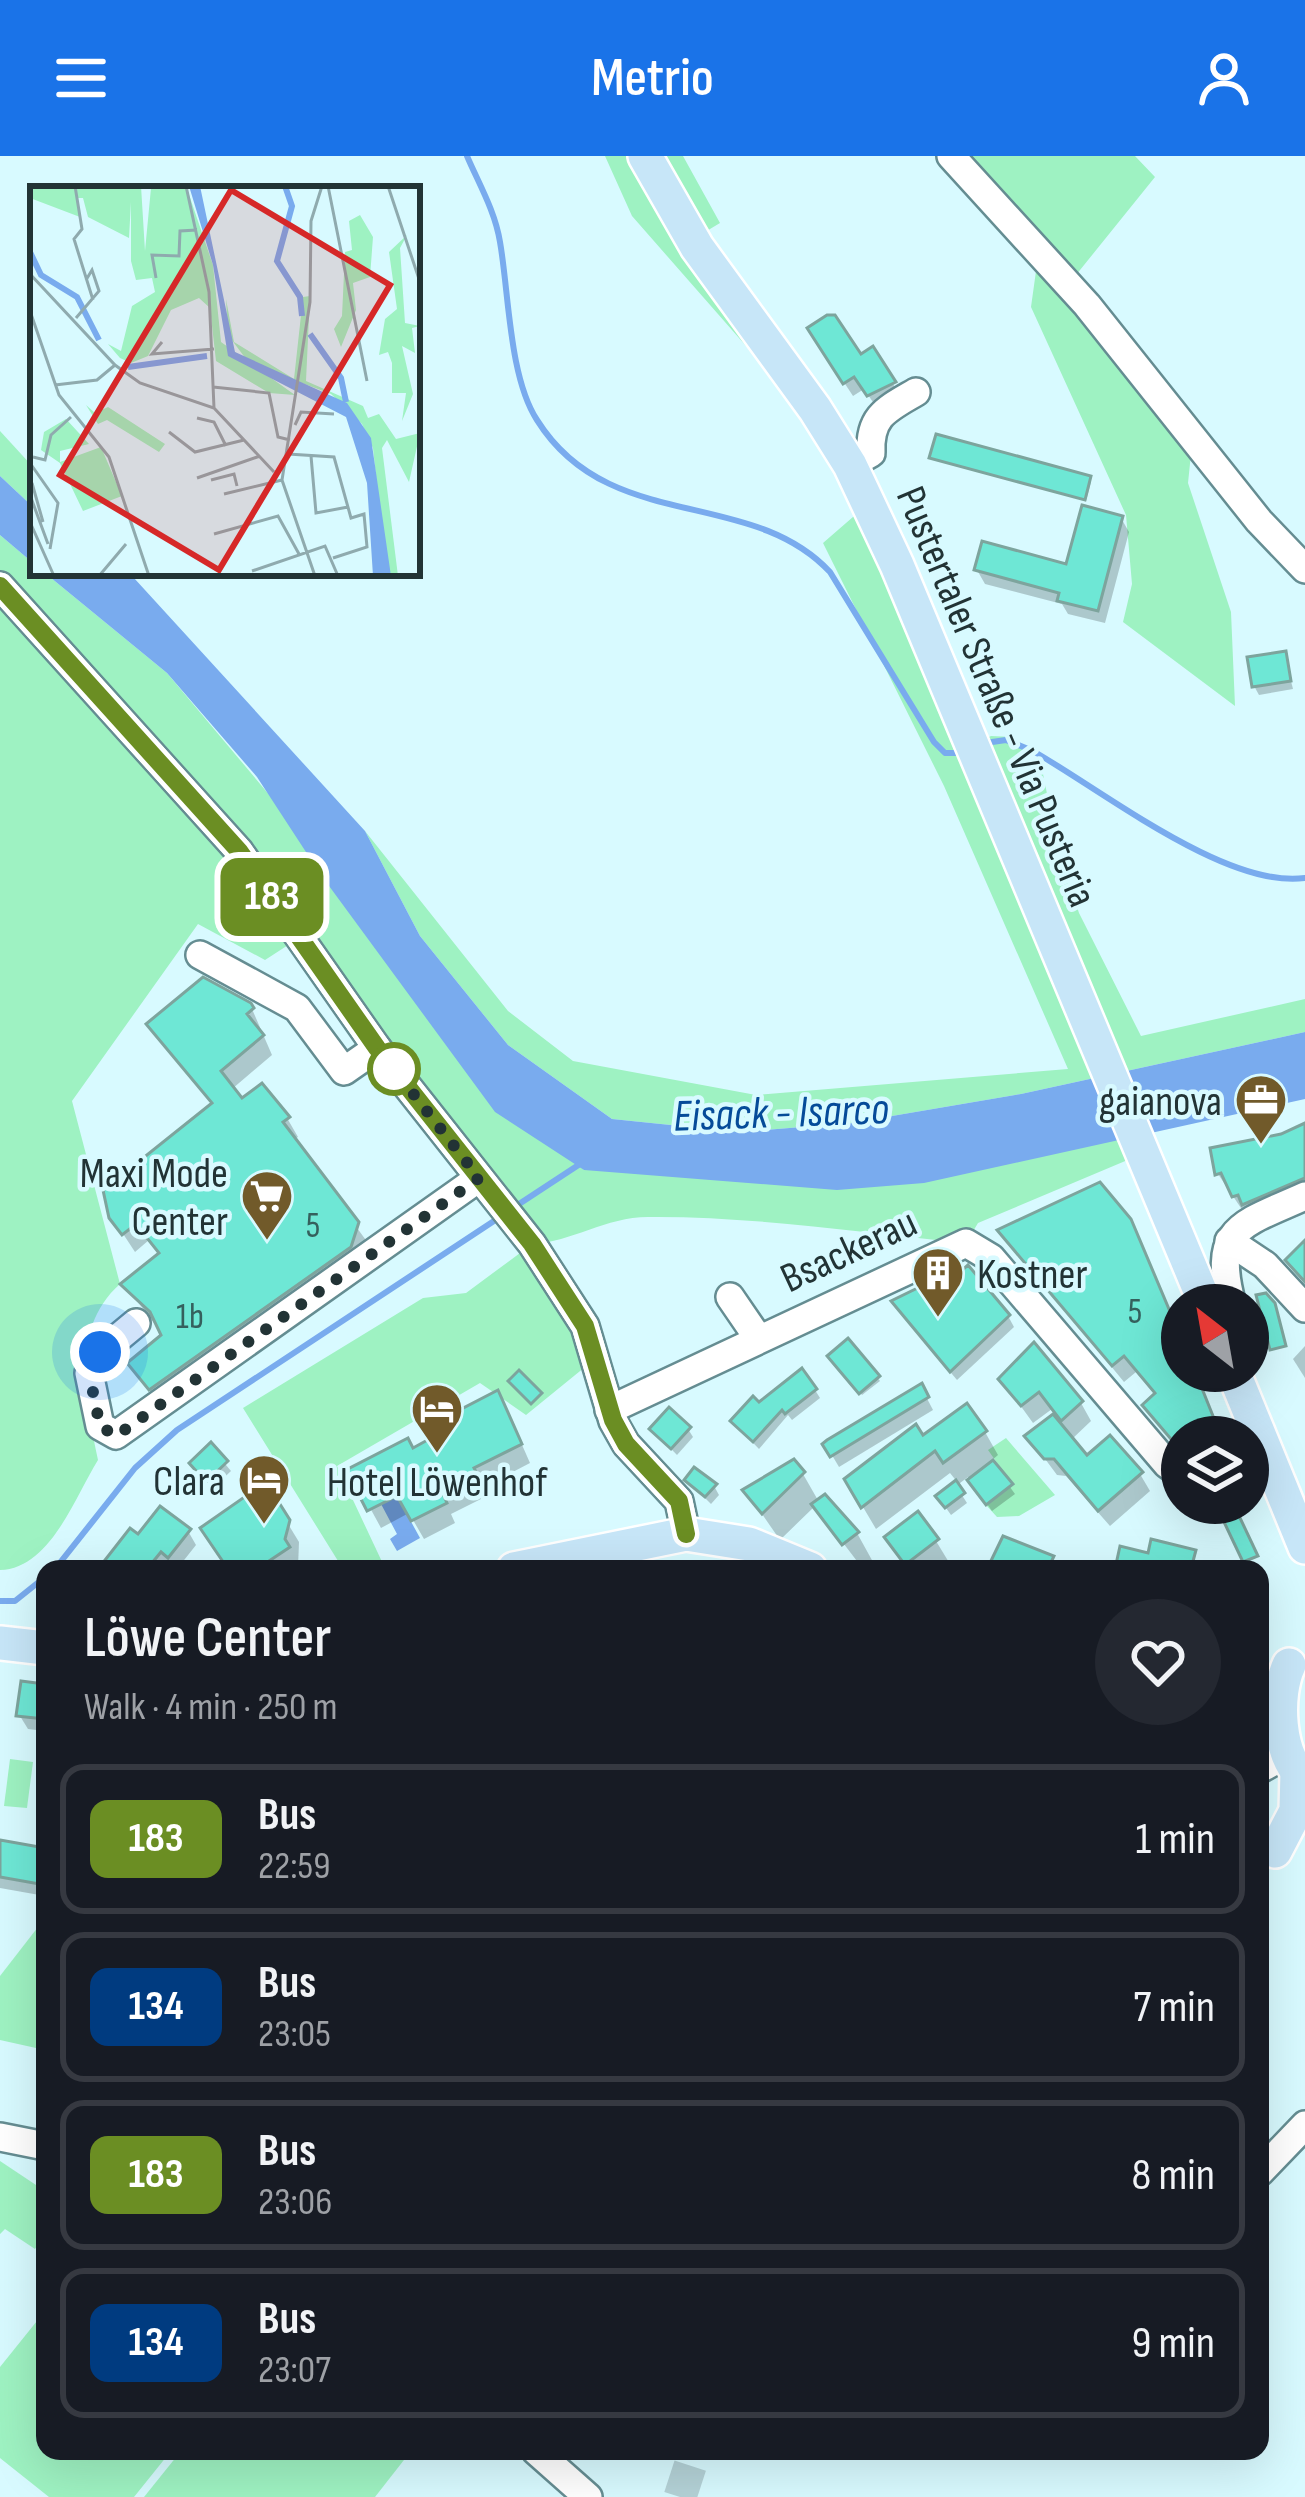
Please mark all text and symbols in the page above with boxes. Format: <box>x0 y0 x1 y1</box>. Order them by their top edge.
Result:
icon: menu <box>48 45 114 111</box>
icon: person <box>1191 45 1257 111</box>
text: Metrio <box>591 46 714 111</box>
inset map <box>30 186 420 576</box>
street label: Pustertaler Straße - Via Pusteria <box>884 479 1107 915</box>
line badge: 183 <box>203 858 341 936</box>
text: 183 <box>244 871 300 922</box>
unlabelled marker <box>369 1044 419 1094</box>
office icon: gaianova <box>1233 1072 1289 1146</box>
place label: gaianova <box>1099 1077 1222 1128</box>
water label: Eisack - Isarco <box>672 1082 890 1145</box>
place label: Maxi Mode Center <box>80 1149 228 1248</box>
supermarket icon: Maxi Mode Center <box>239 1168 295 1242</box>
street label: Bsackerau <box>773 1198 925 1305</box>
house number: 5 <box>306 1205 320 1248</box>
building icon: Kostner <box>910 1245 966 1319</box>
place label: Kostner <box>977 1250 1088 1301</box>
north arrow <box>1161 1284 1269 1392</box>
map controls <box>1161 1284 1269 1524</box>
house number: 5 <box>1128 1291 1142 1334</box>
house number: 1b <box>176 1296 204 1339</box>
your location <box>70 1322 130 1382</box>
hotel icon: Hotel Löwenhof <box>409 1381 465 1455</box>
button: layers <box>1161 1416 1269 1524</box>
hotel icon: Clara <box>236 1452 292 1526</box>
place label: Clara <box>153 1457 225 1508</box>
place label: Hotel Löwenhof <box>327 1458 548 1509</box>
button: heart <box>1095 1599 1221 1725</box>
text: Löwe Center <box>84 1605 331 1673</box>
text: Walk · 4 min · 250 m <box>84 1684 338 1731</box>
text: Bus <box>258 1788 316 1843</box>
text: 1 min <box>1136 1812 1215 1867</box>
text: 183 <box>128 1813 184 1864</box>
text: 22:59 <box>258 1843 330 1890</box>
text: Bus <box>258 1956 316 2011</box>
text: 7 min <box>1133 1980 1215 2035</box>
text: 134 <box>129 1981 183 2032</box>
text: 23:05 <box>258 2011 331 2058</box>
text: Bus <box>258 2124 316 2179</box>
text: 8 min <box>1132 2148 1215 2203</box>
text: 183 <box>128 2149 184 2200</box>
text: 23:06 <box>258 2179 332 2226</box>
text: Bus <box>258 2292 316 2347</box>
text: 9 min <box>1131 2316 1215 2371</box>
text: 134 <box>129 2317 183 2368</box>
text: 23:07 <box>258 2347 331 2394</box>

